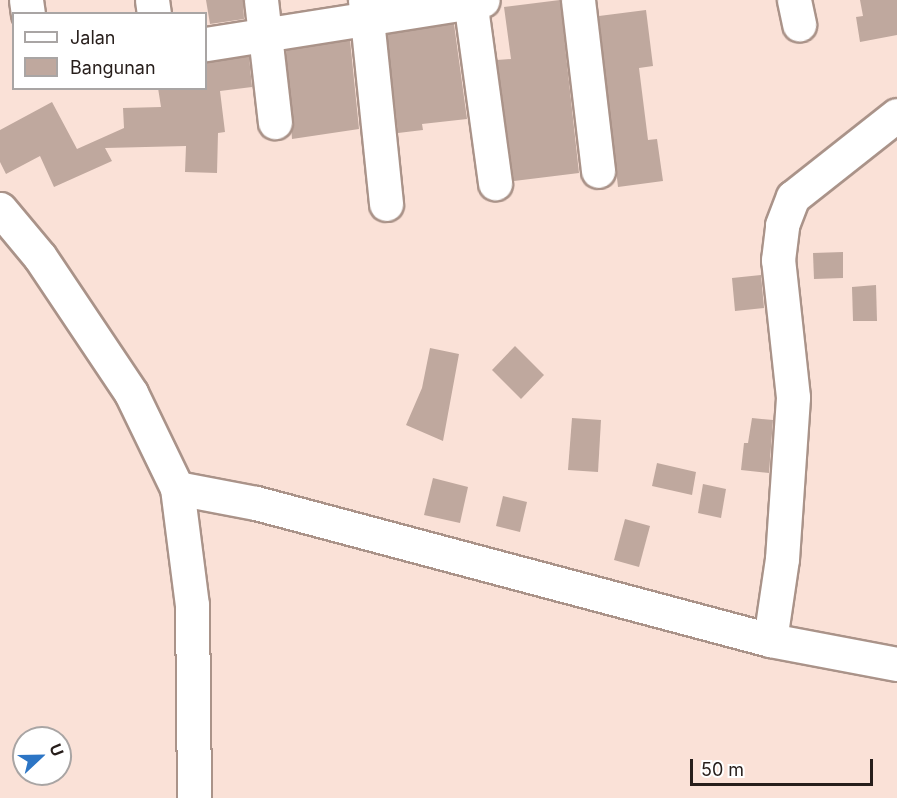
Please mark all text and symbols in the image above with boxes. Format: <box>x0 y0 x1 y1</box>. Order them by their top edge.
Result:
legend <box>12 12 207 90</box>
text: Jalan <box>70 27 115 48</box>
text: Bangunan <box>70 57 156 78</box>
north arrow <box>12 726 72 786</box>
text: U <box>45 741 68 759</box>
scale bar <box>693 747 876 785</box>
text: 50 m <box>701 759 744 780</box>

